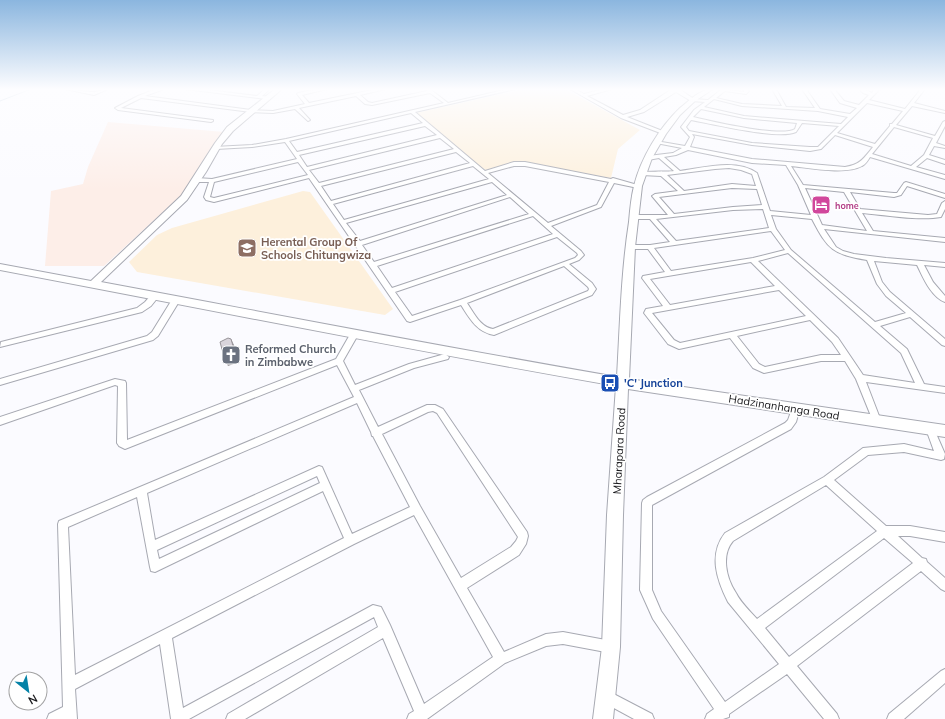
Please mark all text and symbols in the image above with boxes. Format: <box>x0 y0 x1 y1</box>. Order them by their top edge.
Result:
hotel icon: home <box>810 194 832 216</box>
place label: home <box>835 200 859 211</box>
place label: Herental Group Of Schools Chitungwiza <box>261 235 371 262</box>
school or university icon: Herental Group Of Schools Chitungwiza <box>236 237 258 259</box>
place label: Reformed Church in Zimbabwe <box>245 342 336 369</box>
church icon: Reformed Church in Zimbabwe <box>220 344 242 366</box>
bus stop icon: 'C' Junction <box>599 372 621 394</box>
place label: 'C' Junction <box>624 376 683 390</box>
street label: Hadzinanhanga Road <box>728 391 840 423</box>
street label: Mharapara Road <box>610 407 628 495</box>
north arrow <box>8 671 48 711</box>
text: N <box>26 692 40 708</box>

